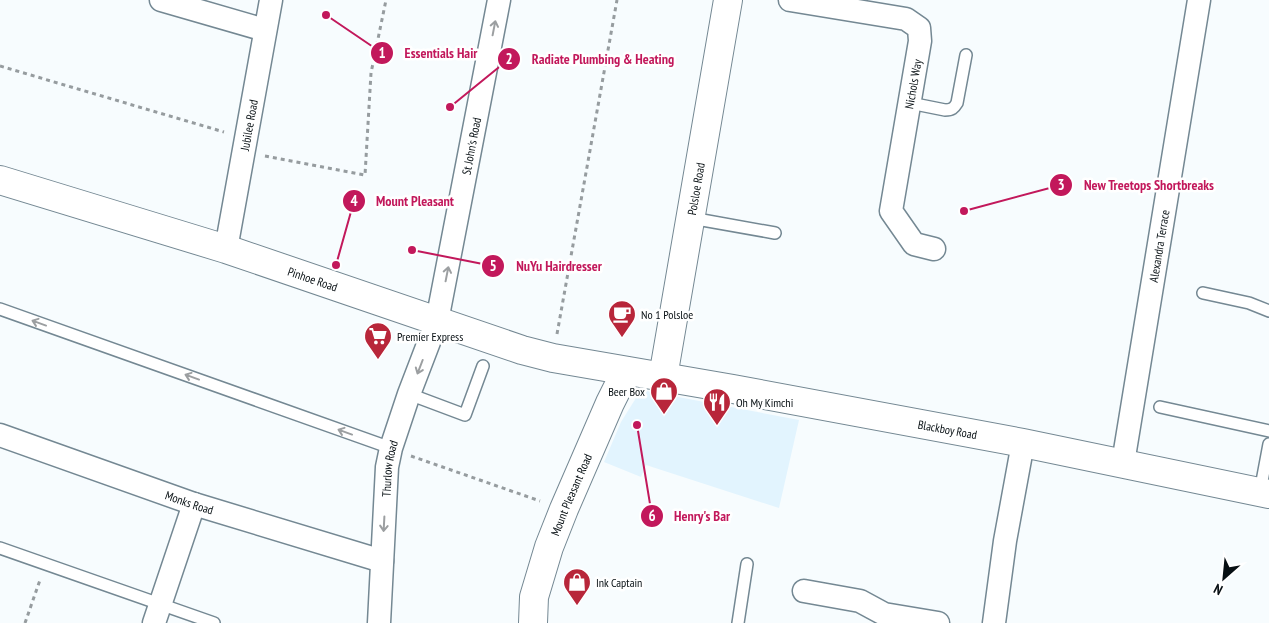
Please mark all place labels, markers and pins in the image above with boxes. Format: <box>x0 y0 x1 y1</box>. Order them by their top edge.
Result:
callout: Essentials Hair <box>369 39 487 68</box>
callout: Radiate Plumbing & Heating <box>496 44 684 73</box>
callout: New Treetops Shortbreaks <box>1049 171 1224 200</box>
callout: Mount Pleasant <box>341 186 464 215</box>
callout: NuYu Hairdresser <box>481 251 611 280</box>
cafe icon: No 1 Polsloe <box>607 299 637 338</box>
place label: No 1 Polsloe <box>641 307 693 322</box>
supermarket icon: Premier Express <box>363 321 393 360</box>
place label: Premier Express <box>397 329 463 344</box>
shop icon: Beer Box <box>649 376 679 415</box>
place label: Beer Box <box>608 384 645 399</box>
restaurant icon: Oh My Kimchi <box>702 387 732 426</box>
place label: Oh My Kimchi <box>736 395 793 410</box>
callout: Henry's Bar <box>639 502 740 531</box>
shop icon: Ink Captain <box>562 567 592 606</box>
place label: Ink Captain <box>596 575 642 590</box>

